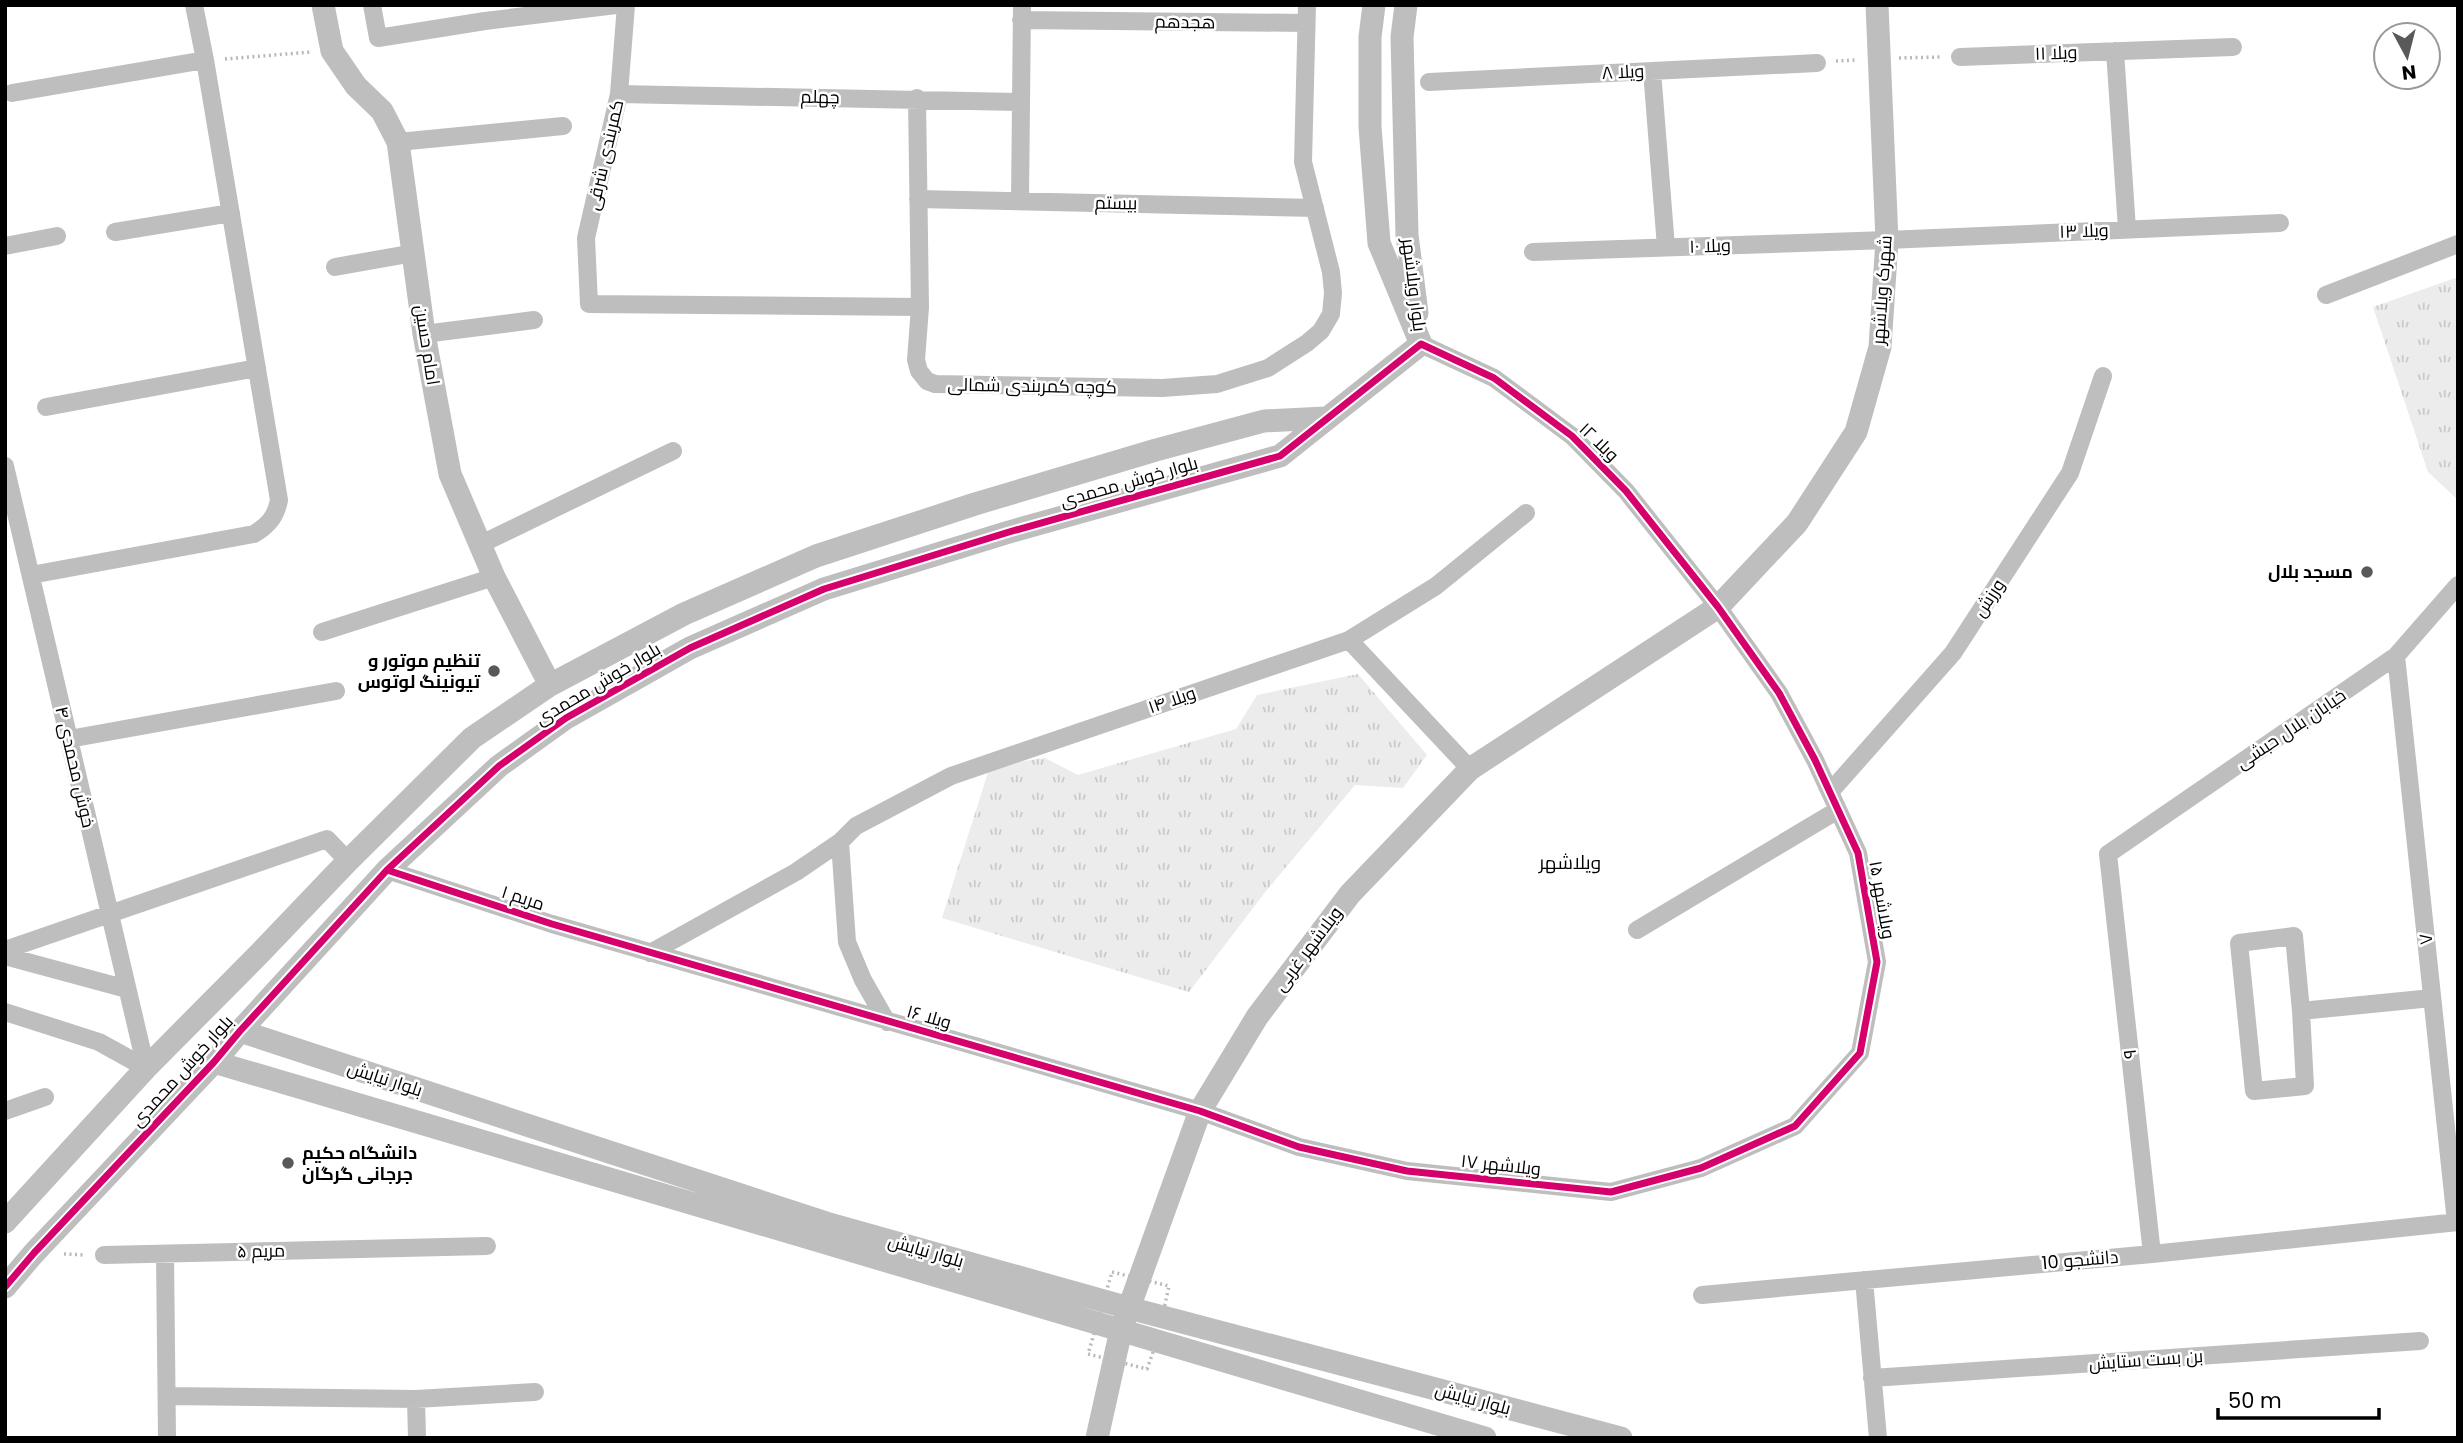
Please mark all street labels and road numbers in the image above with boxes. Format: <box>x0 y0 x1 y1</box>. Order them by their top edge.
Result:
street label: هجدهم <box>1154 8 1216 35</box>
street label: ۱۱ ویلا <box>2034 39 2078 66</box>
street label: ویلا ۸ <box>1601 58 1645 85</box>
street label: چهلم <box>800 84 840 109</box>
street label: کمربندی شرقی <box>580 97 629 213</box>
street label: بیستم <box>1094 190 1138 215</box>
street label: ۱۳ ویلا <box>2059 217 2109 244</box>
street label: ۱۰ ویلا <box>1689 232 1731 259</box>
street label: شهرک ویلاشهر <box>1865 234 1898 347</box>
street label: بلوار ویلاشهر <box>1396 236 1433 333</box>
street label: امام حسین <box>409 303 446 387</box>
street label: کوچه کمربندی شمالی <box>947 372 1117 399</box>
street label: ویلا ۱۲ <box>1574 416 1625 467</box>
street label: بلوار خوش محمدی <box>1057 450 1201 513</box>
street label: ورزش <box>1967 574 2010 622</box>
street label: بلوار خوش محمدی <box>530 636 665 731</box>
street label: ۱۴ ویلا <box>1145 680 1199 719</box>
street label: خیابان بلال حبشی <box>2231 682 2351 775</box>
street label: خوش محمدی ۴ <box>49 704 102 830</box>
street label: ویلاشهر ۱۵ <box>1863 859 1902 941</box>
street label: ۱ مریم <box>498 879 548 916</box>
street label: ویلاشهر غربی <box>1267 901 1348 996</box>
street label: ۷ <box>2412 932 2439 946</box>
street label: ۱۶ ویلا <box>904 998 955 1035</box>
street label: بلوار خوش محمدی <box>125 1009 239 1132</box>
street label: ۹ <box>2117 1048 2142 1060</box>
street label: بلوار نیایش <box>344 1055 426 1102</box>
street label: ویلاشهر ۱۷ <box>1460 1148 1542 1181</box>
street label: بلوار نیایش <box>885 1228 967 1273</box>
street label: ۵ مریم <box>237 1238 285 1263</box>
street label: دانشجو 10 <box>2041 1244 2119 1275</box>
street label: بن بست ستایش <box>2088 1343 2204 1376</box>
street label: بلوار نیایش <box>1432 1376 1514 1421</box>

